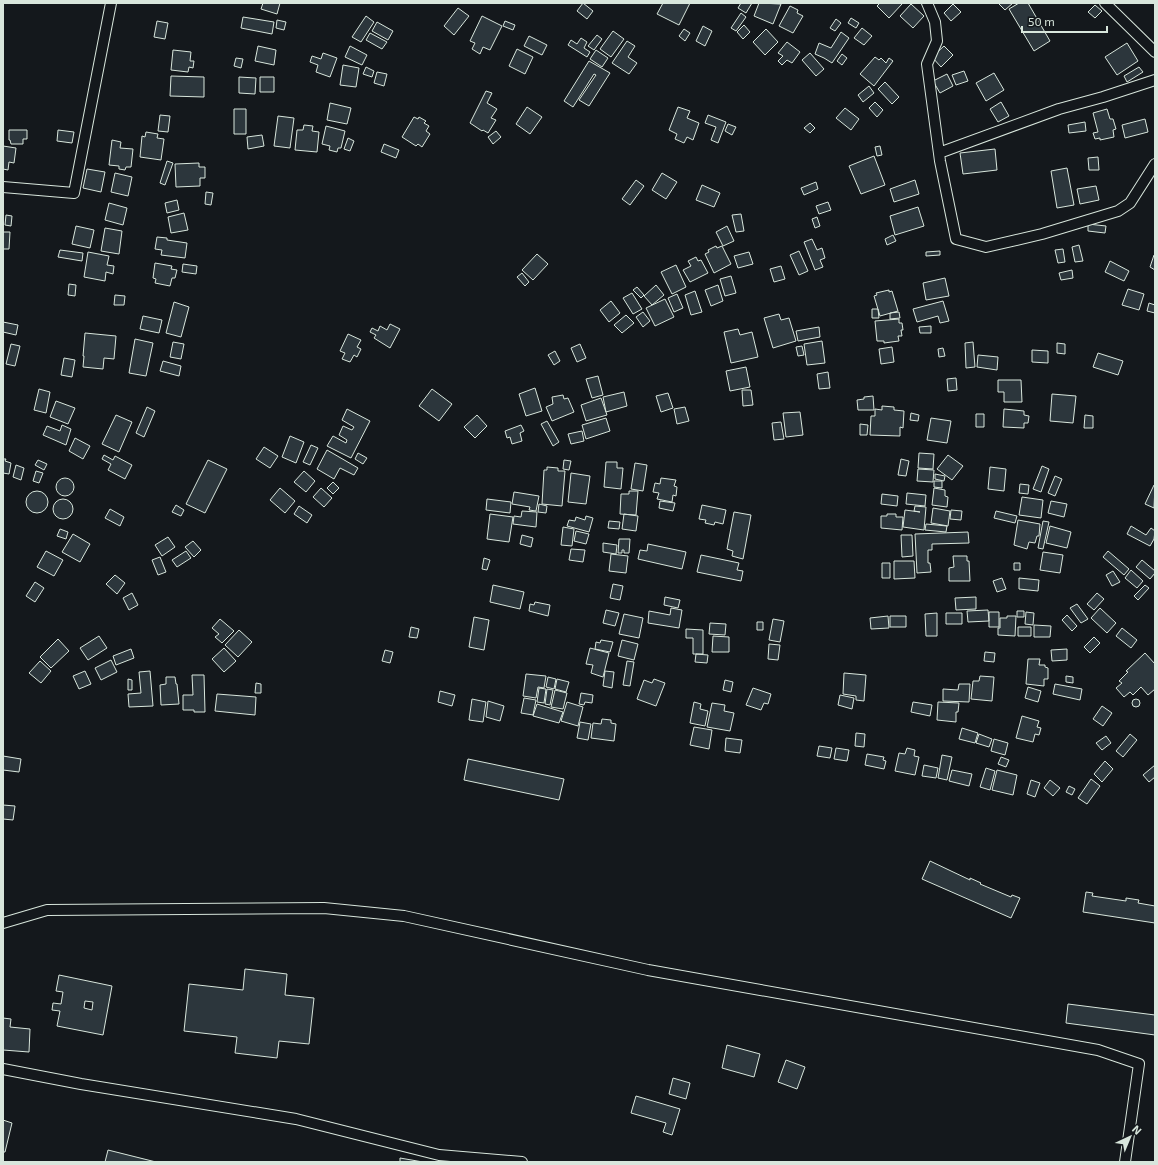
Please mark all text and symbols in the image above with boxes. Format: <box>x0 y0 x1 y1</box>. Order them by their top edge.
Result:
scale bar <box>1022 8 1107 34</box>
text: 50 m <box>1028 14 1055 28</box>
north arrow <box>1110 1117 1150 1157</box>
text: N <box>1130 1122 1145 1137</box>

